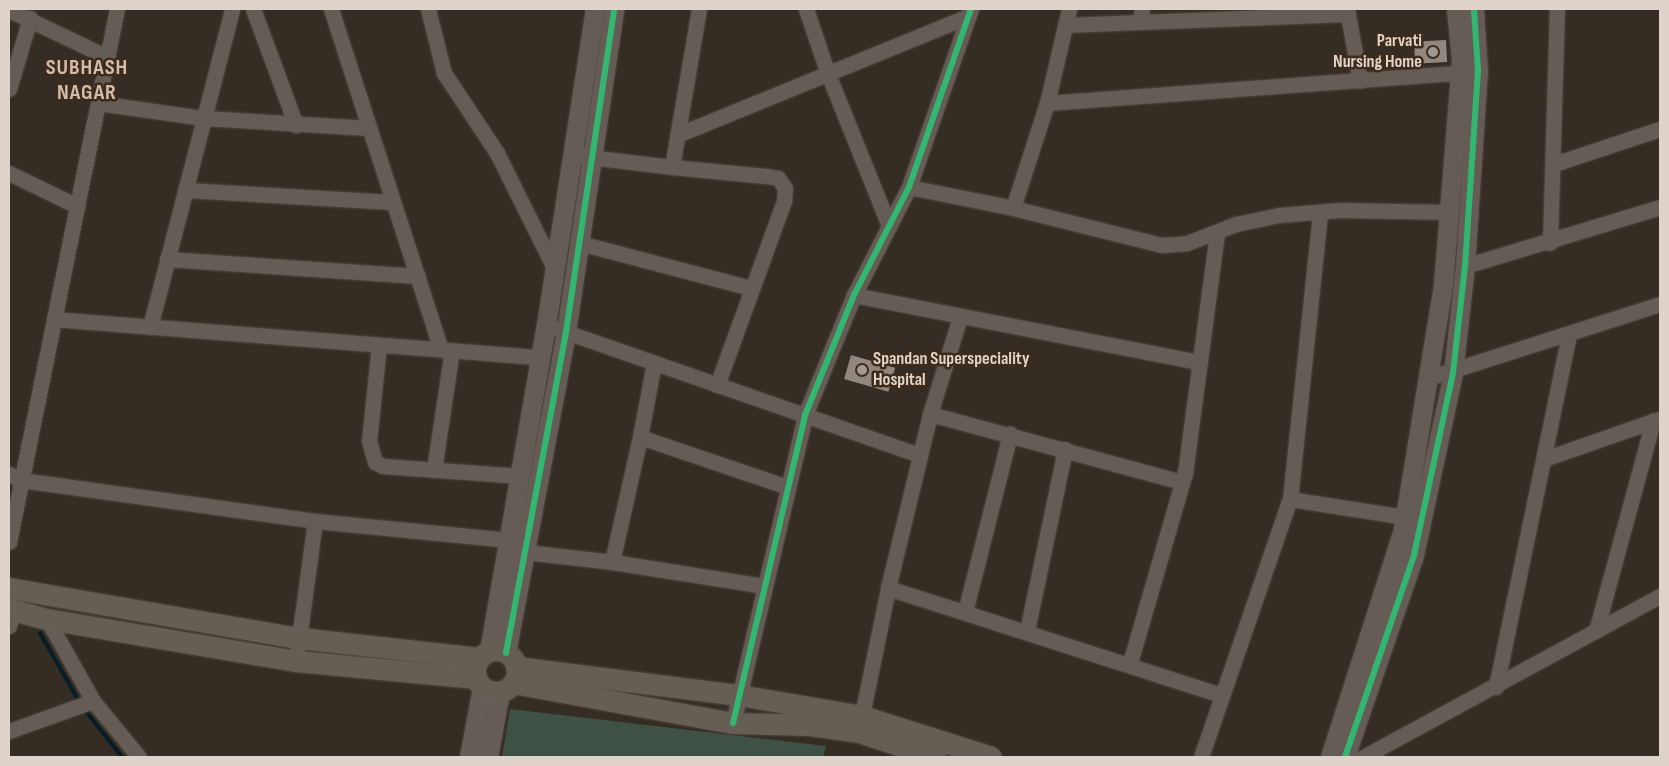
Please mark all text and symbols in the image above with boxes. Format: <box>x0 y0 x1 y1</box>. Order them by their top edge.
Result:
place label: Parvati Nursing Home <box>1333 31 1422 74</box>
marker: Parvati Nursing Home <box>1426 45 1440 59</box>
district label: SUBHASH NAGAR <box>45 54 129 106</box>
place label: Spandan Superspeciality Hospital <box>873 349 1029 392</box>
marker: Spandan Superspeciality Hospital <box>855 363 869 377</box>

